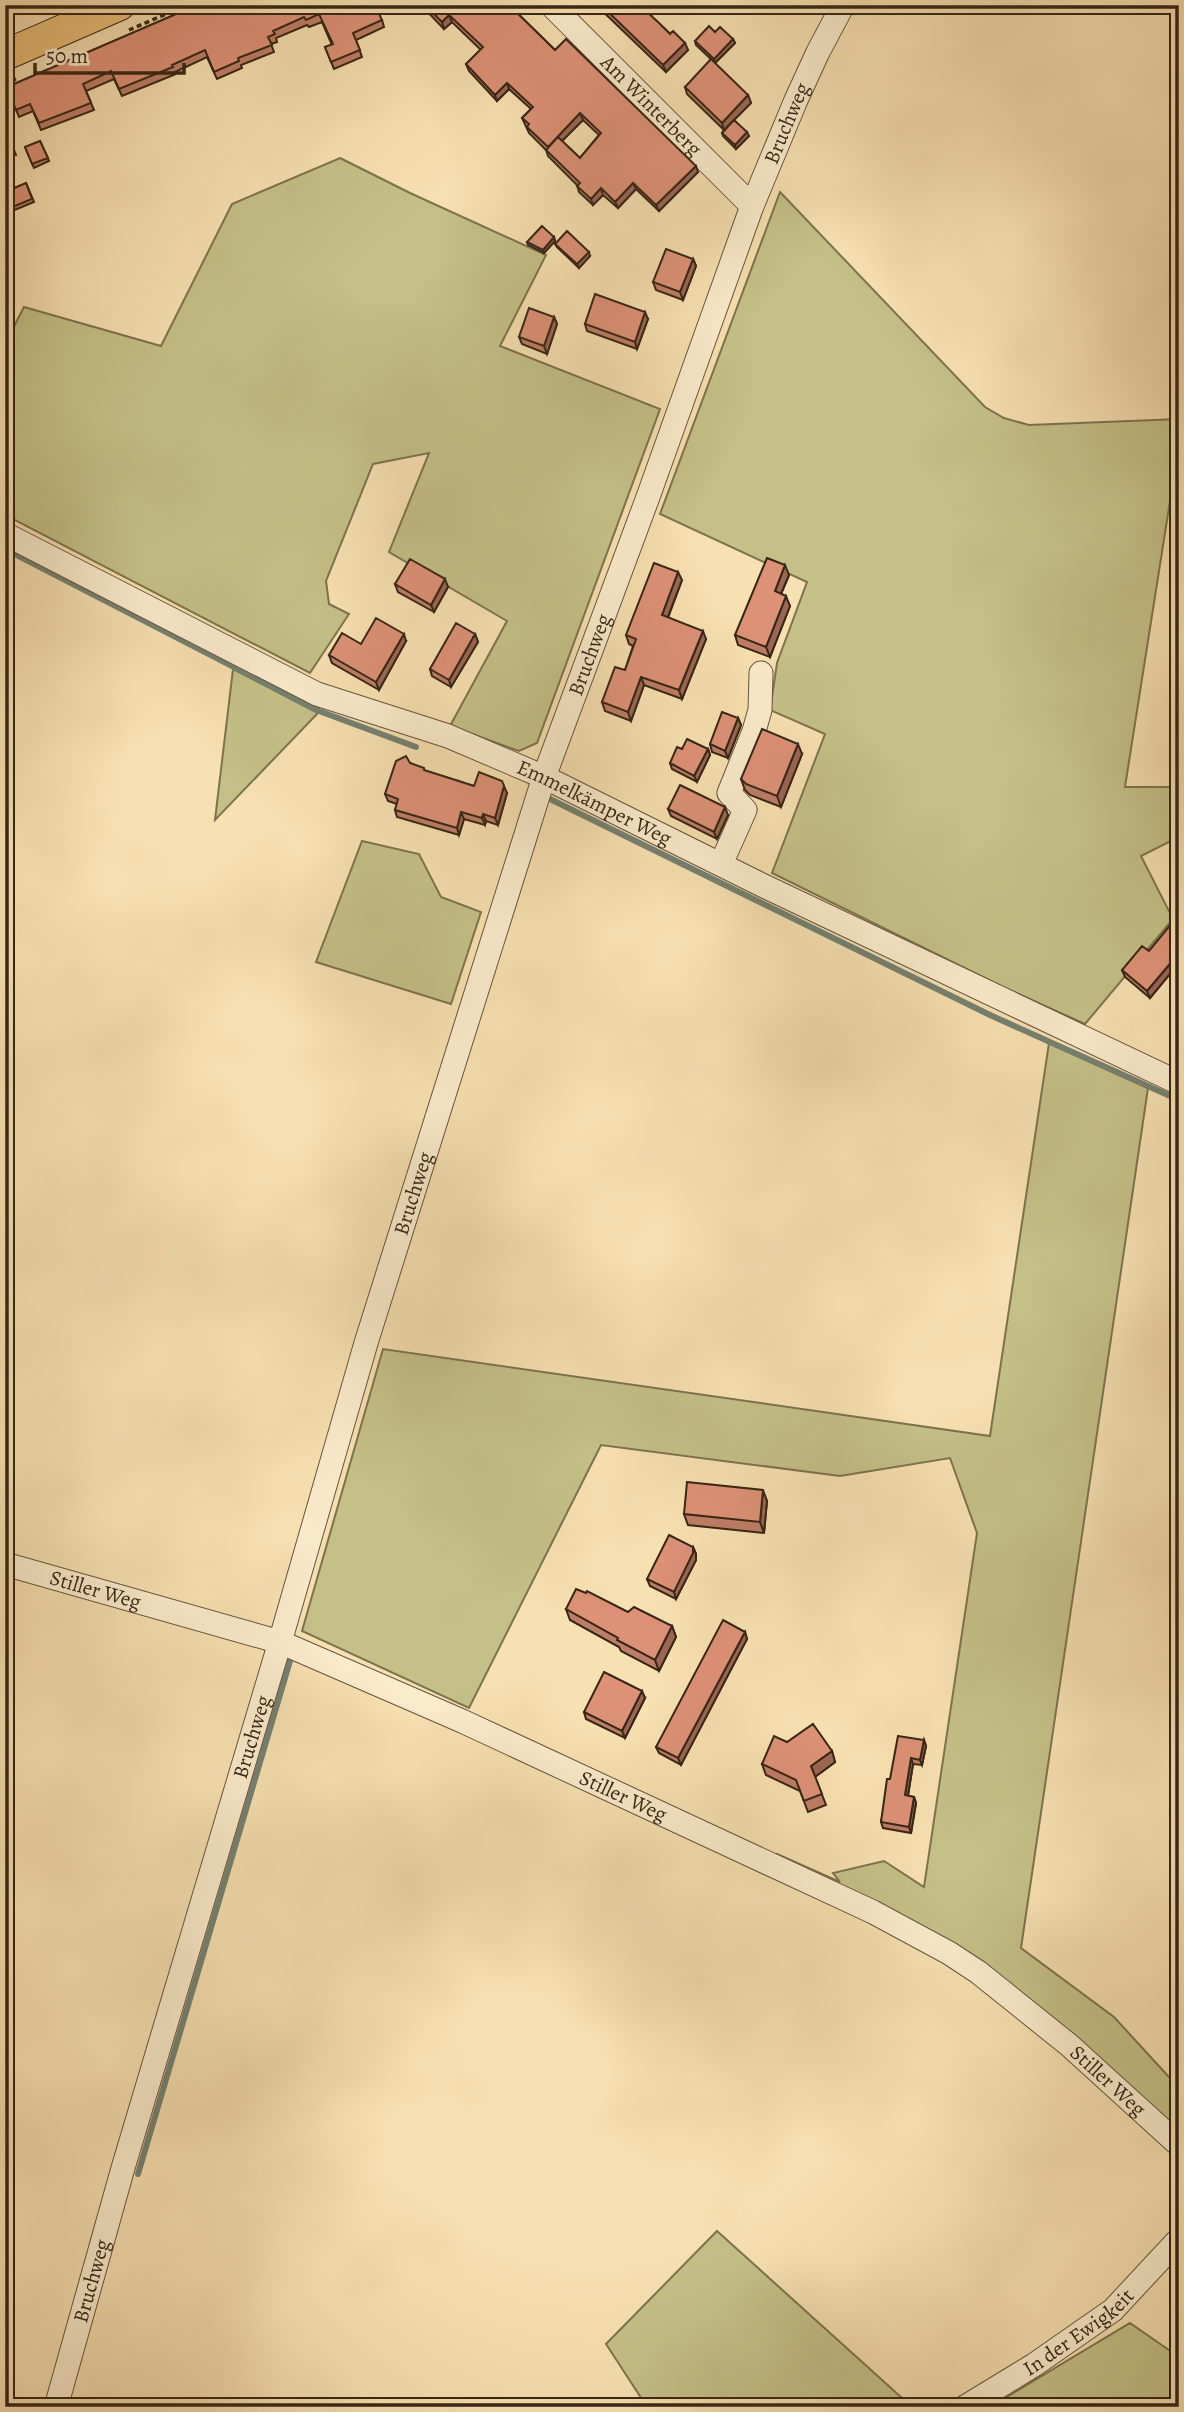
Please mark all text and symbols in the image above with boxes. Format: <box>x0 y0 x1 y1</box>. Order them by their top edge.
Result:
scale bar <box>35 32 184 76</box>
text: 50 m <box>46 42 88 70</box>
street label: Am Winterberg <box>594 48 709 163</box>
street label: Bruchweg <box>757 78 816 168</box>
street label: Bruchweg <box>561 609 618 700</box>
street label: Emmelkämper Weg <box>513 753 677 852</box>
street label: Bruchweg <box>387 1148 439 1239</box>
street label: Stiller Weg <box>47 1563 145 1616</box>
street label: Bruchweg <box>226 1691 277 1782</box>
street label: Stiller Weg <box>575 1763 672 1829</box>
street label: Stiller Weg <box>1064 2039 1153 2123</box>
street label: Bruchweg <box>66 2235 117 2326</box>
street label: In der Ewigkeit <box>1018 2282 1140 2382</box>

